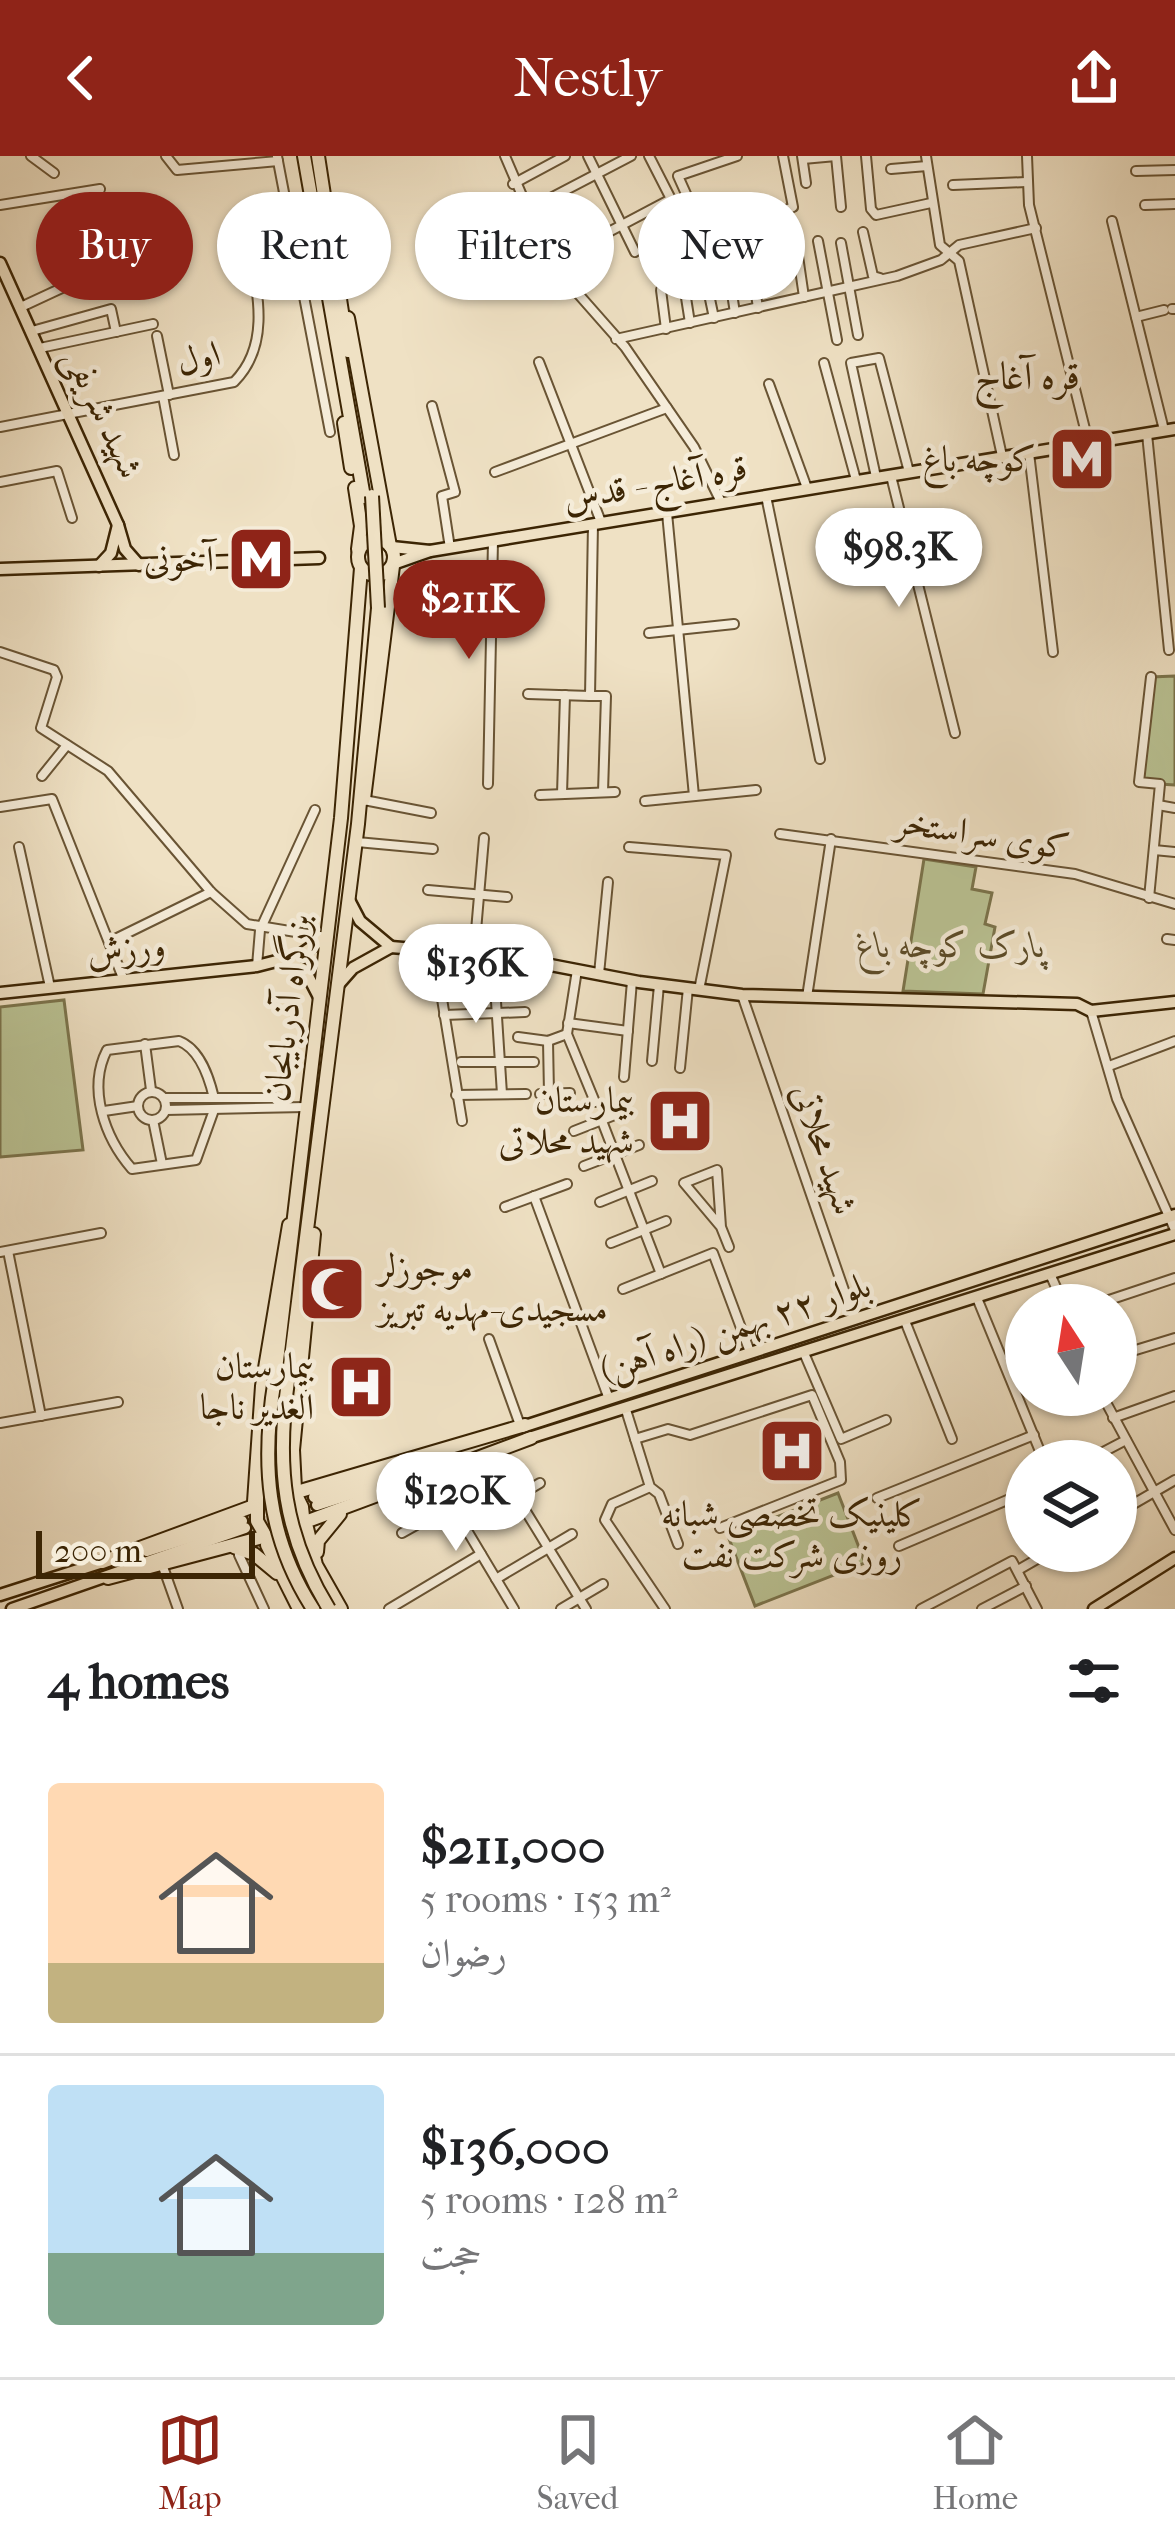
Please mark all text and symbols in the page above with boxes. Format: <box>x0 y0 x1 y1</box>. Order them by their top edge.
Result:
icon: back <box>48 45 114 111</box>
icon: share <box>1061 45 1127 111</box>
text: Nestly <box>513 47 662 110</box>
chip: Buy <box>36 192 193 300</box>
chip: Rent <box>217 192 391 300</box>
chip: Filters <box>415 192 614 300</box>
chip: New <box>638 192 805 300</box>
street label: اول <box>171 332 225 384</box>
street label: شهید شریفی <box>51 341 152 487</box>
district label: قره آغاج <box>974 353 1080 410</box>
metro station icon: کوچه باغ <box>1047 424 1117 494</box>
place label: کوچه باغ <box>922 438 1036 489</box>
street label: قره آغاج - قدس <box>560 446 752 531</box>
pin: $98.3K <box>801 508 997 610</box>
metro station icon: آخونی <box>226 524 296 594</box>
text: $98.3K <box>842 524 956 570</box>
place label: آخونی <box>144 538 218 581</box>
pin: $211K <box>385 560 553 662</box>
text: $211K <box>420 576 518 622</box>
street label: کوی سراستخر <box>889 799 1073 871</box>
street label: بزرگراه آذربایجان <box>253 912 320 1104</box>
street label: ورزش <box>85 924 167 974</box>
pin: $136K <box>392 924 560 1026</box>
park label: پارک کوچه باغ <box>856 924 1049 975</box>
text: $136K <box>426 940 526 986</box>
street label: شهید محلاتی <box>781 1078 867 1221</box>
place label: بیمارستان شهید محلاتی <box>499 1079 634 1164</box>
hospital icon: بیمارستان شهید محلاتی <box>645 1086 715 1156</box>
place label: موجوزلر مسجیدی-مهدیه تبریز <box>374 1247 608 1332</box>
mosque icon: موجوزلر مسجیدی-مهدیه تبریز <box>297 1254 367 1324</box>
street label: بلوار ۲۲ بهمن (راه آهن) <box>594 1263 877 1393</box>
north arrow <box>1005 1284 1137 1416</box>
map controls <box>1005 1284 1137 1572</box>
place label: بیمارستان الغدیر ناجا <box>200 1345 314 1428</box>
hospital icon: بیمارستان الغدیر ناجا <box>326 1352 396 1422</box>
hospital icon: کلینیک تخصصی شبانه روزی شرکت نفت <box>757 1416 827 1486</box>
button: layers <box>1005 1440 1137 1572</box>
pin: $120K <box>372 1452 540 1554</box>
text: $120K <box>403 1468 509 1514</box>
place label: کلینیک تخصصی شبانه روزی شرکت نفت <box>661 1493 923 1579</box>
scale bar <box>36 1525 255 1578</box>
text: 200 m <box>54 1532 142 1571</box>
icon: filters <box>1061 1648 1127 1714</box>
text: 4 homes <box>48 1651 229 1711</box>
text: $211,000 <box>420 1816 606 1876</box>
icon: home <box>144 1831 288 1975</box>
text: 5 rooms · 153 m² <box>420 1876 671 1922</box>
text: رضوان <box>420 1930 507 1976</box>
text: $136,000 <box>420 2117 610 2177</box>
icon: home <box>144 2133 288 2277</box>
text: 5 rooms · 128 m² <box>420 2177 678 2223</box>
text: حجت <box>420 2231 482 2277</box>
tab: Map <box>157 2407 223 2518</box>
tab: Saved <box>537 2407 618 2518</box>
tab: Home <box>932 2407 1018 2518</box>

